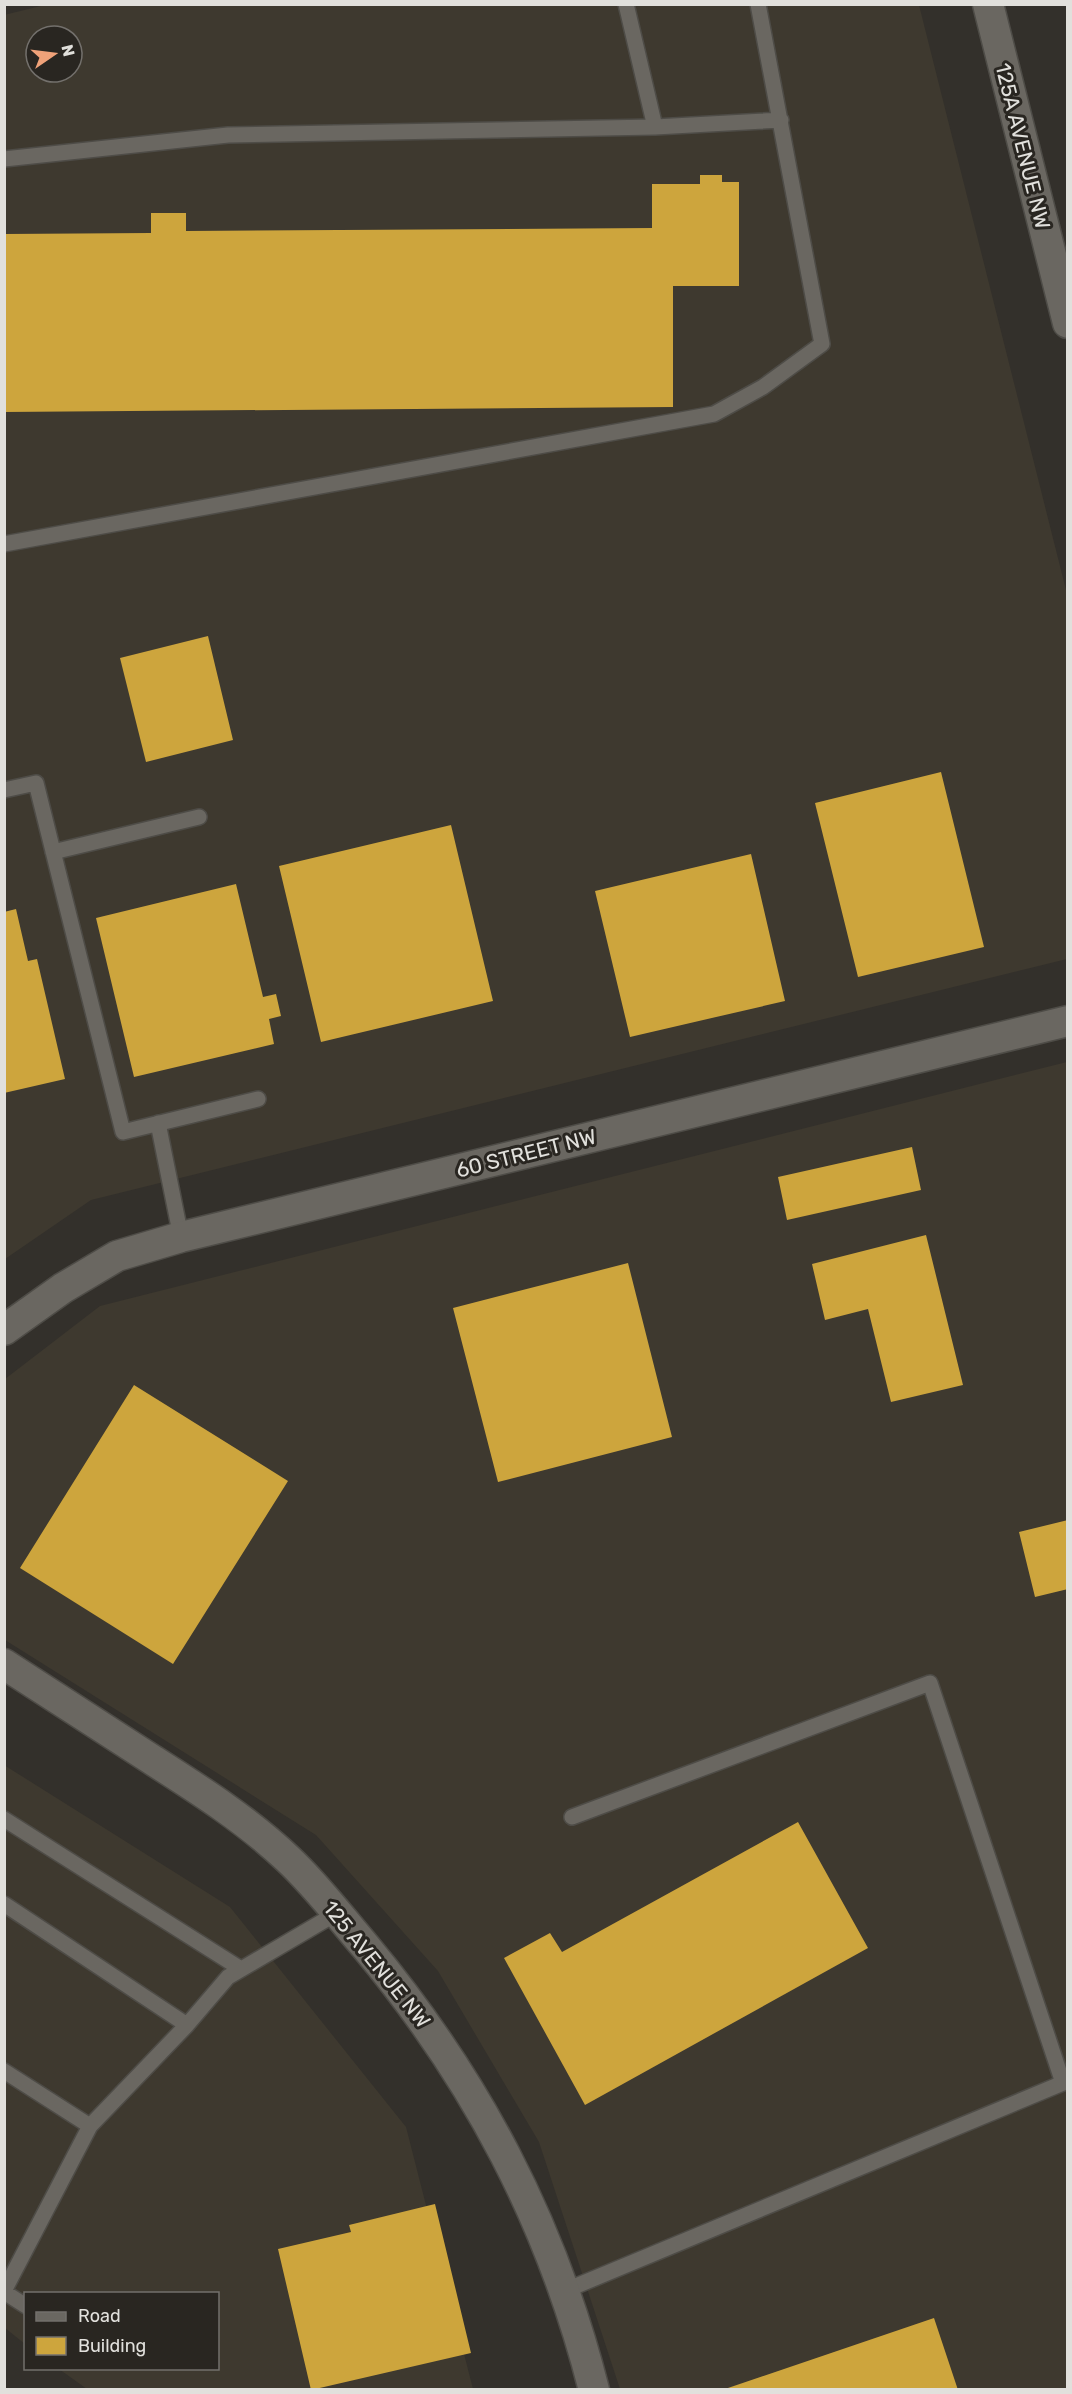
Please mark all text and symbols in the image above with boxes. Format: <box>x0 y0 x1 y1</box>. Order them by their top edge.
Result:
north arrow <box>24 24 84 84</box>
text: N <box>57 43 79 58</box>
street label: 125A AVENUE NW <box>990 60 1056 232</box>
street label: 60 STREET NW <box>453 1124 599 1182</box>
street label: 125 AVENUE NW <box>318 1895 436 2033</box>
legend <box>24 2292 219 2370</box>
text: Road <box>78 2305 121 2327</box>
text: Building <box>78 2335 146 2357</box>

